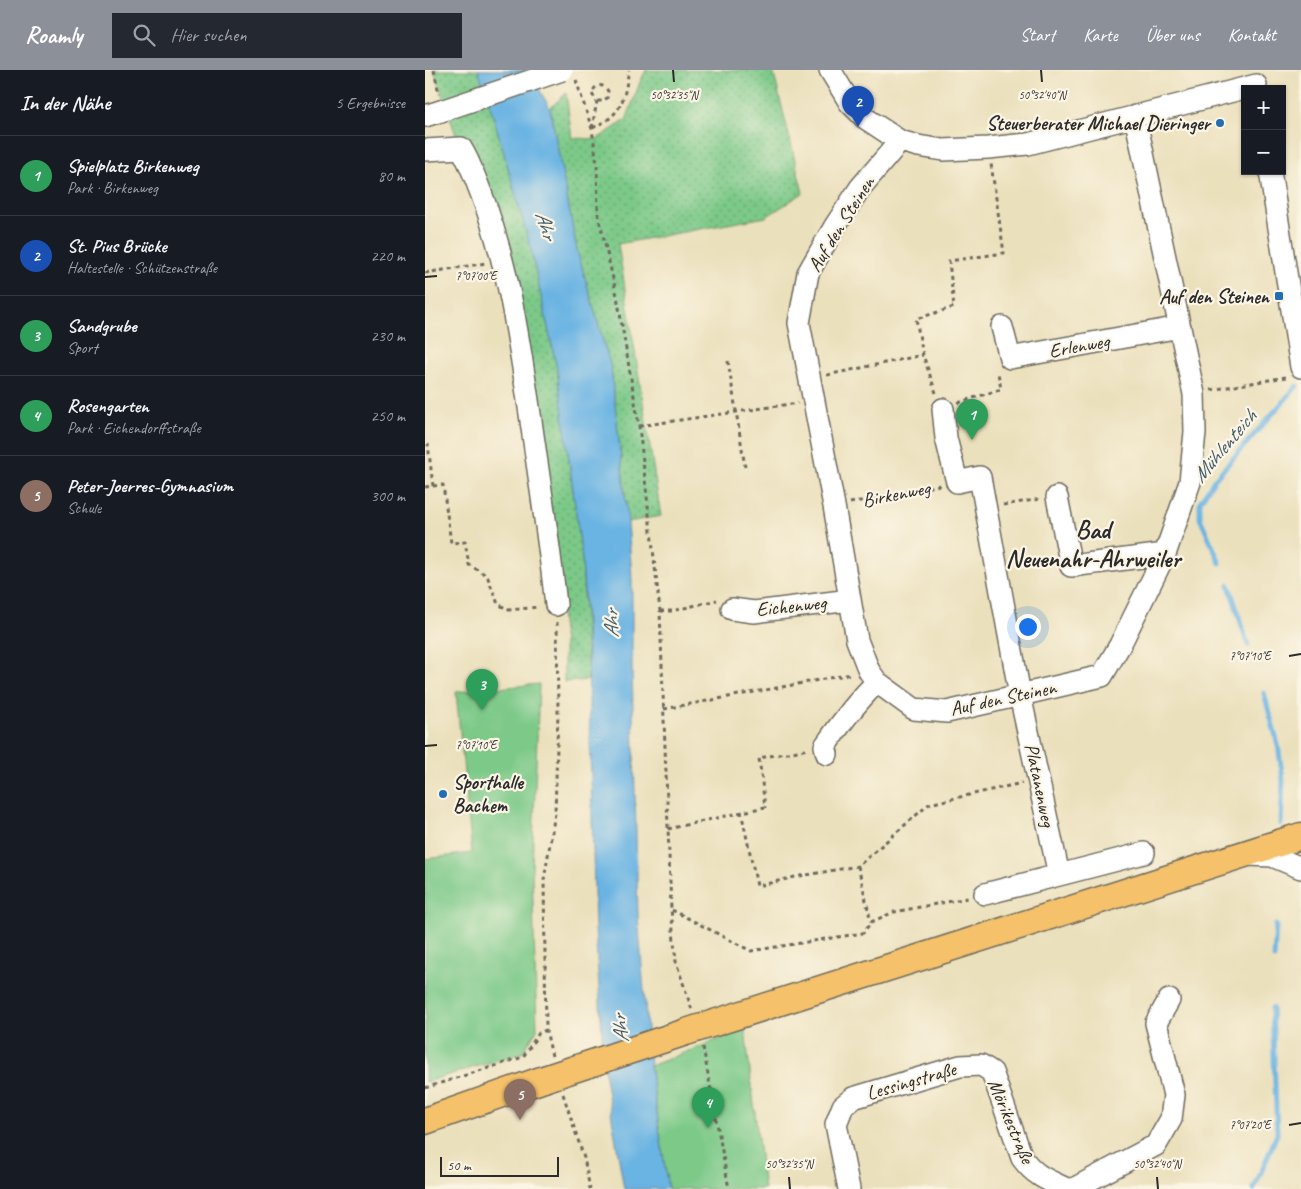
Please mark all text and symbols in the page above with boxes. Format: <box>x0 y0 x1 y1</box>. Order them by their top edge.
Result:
search box <box>112 13 462 58</box>
text: Roamly <box>25 20 82 50</box>
icon: search <box>130 21 158 49</box>
text: Hier suchen <box>170 23 247 47</box>
text: Start <box>1020 24 1055 46</box>
text: Karte <box>1083 24 1118 46</box>
text: Über uns <box>1146 24 1200 46</box>
text: Kontakt <box>1228 24 1276 46</box>
map controls <box>1241 85 1286 175</box>
button: + <box>1241 85 1286 130</box>
pin: 2 <box>842 86 874 127</box>
text: 50°32'35"N <box>650 87 699 103</box>
text: 50°32'40"N <box>1018 87 1067 103</box>
text: In der Nähe <box>20 90 110 116</box>
text: 5 Ergebnisse <box>336 93 405 113</box>
place label: Steuerberater Michael Dieringer <box>986 111 1213 136</box>
marker: Steuerberater Michael Dieringer <box>1214 117 1226 129</box>
button: − <box>1241 130 1286 175</box>
text: Spielplatz Birkenweg <box>67 154 198 178</box>
text: 1 <box>32 166 40 186</box>
text: 80 m <box>378 166 405 186</box>
street label: Auf den Steinen <box>802 171 881 276</box>
text: Park · Birkenweg <box>67 178 158 198</box>
water label: Ahr <box>529 208 564 245</box>
text: St. Pius Brücke <box>67 234 167 258</box>
text: 2 <box>32 246 40 266</box>
text: 220 m <box>371 246 405 266</box>
text: Haltestelle · Schützenstraße <box>67 258 217 278</box>
text: 7°07'00"E <box>456 268 498 284</box>
place label: Auf den Steinen <box>1159 284 1271 309</box>
marker: Auf den Steinen <box>1273 290 1285 302</box>
text: Sandgrube <box>67 314 137 338</box>
text: 3 <box>32 326 40 346</box>
text: 230 m <box>371 326 405 346</box>
street label: Erlenweg <box>1047 328 1113 364</box>
text: Sport <box>67 338 98 358</box>
text: Rosengarten <box>67 394 149 418</box>
pin: 1 <box>956 399 988 440</box>
water label: Mühlenteich <box>1186 403 1263 488</box>
text: 4 <box>32 406 40 426</box>
text: 250 m <box>371 406 405 426</box>
text: Park · Eichendorffstraße <box>67 418 201 438</box>
text: Peter-Joerres-Gymnasium <box>67 474 233 498</box>
street label: Birkenweg <box>860 475 934 513</box>
text: 5 <box>33 486 39 506</box>
text: 300 m <box>371 486 405 506</box>
text: Schule <box>67 498 101 518</box>
district label: Bad Neuenahr-Ahrweiler <box>1006 514 1183 575</box>
street label: Eichenweg <box>755 590 829 622</box>
water label: Ahr <box>598 606 624 638</box>
your location <box>1015 614 1041 640</box>
text: 7°07'10"E <box>1230 648 1272 664</box>
pin: 3 <box>466 669 498 710</box>
street label: Auf den Steinen <box>948 674 1059 721</box>
text: 7°07'10"E <box>456 737 498 753</box>
street label: Platanenweg <box>1019 741 1061 831</box>
place label: Sporthalle Bachem <box>453 770 524 818</box>
marker: Sporthalle Bachem <box>437 788 449 800</box>
water label: Ahr <box>605 1010 634 1044</box>
street label: Lessingstraße <box>863 1056 960 1106</box>
street label: Mörikestraße <box>982 1075 1041 1168</box>
pin: 5 <box>504 1079 536 1120</box>
pin: 4 <box>692 1087 724 1128</box>
text: 7°07'20"E <box>1230 1117 1272 1133</box>
scale bar <box>440 1154 559 1177</box>
text: 50°32'35"N <box>765 1156 814 1172</box>
text: 50°32'40"N <box>1133 1156 1182 1172</box>
text: 50 m <box>447 1157 471 1174</box>

